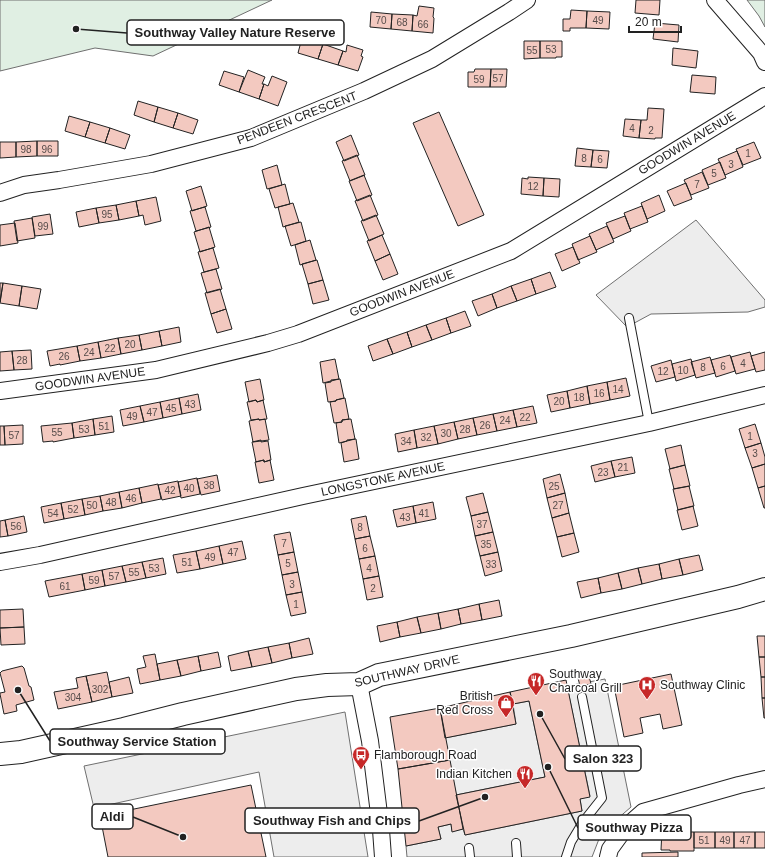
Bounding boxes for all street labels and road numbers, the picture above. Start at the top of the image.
street label: PENDEEN CRESCENT [235,88,360,147]
street label: GOODWIN AVENUE [636,108,738,178]
street label: GOODWIN AVENUE [348,267,456,319]
street label: GOODWIN AVENUE [34,364,146,394]
street label: LONGSTONE AVENUE [320,459,446,499]
street label: SOUTHWAY DRIVE [353,652,461,690]

